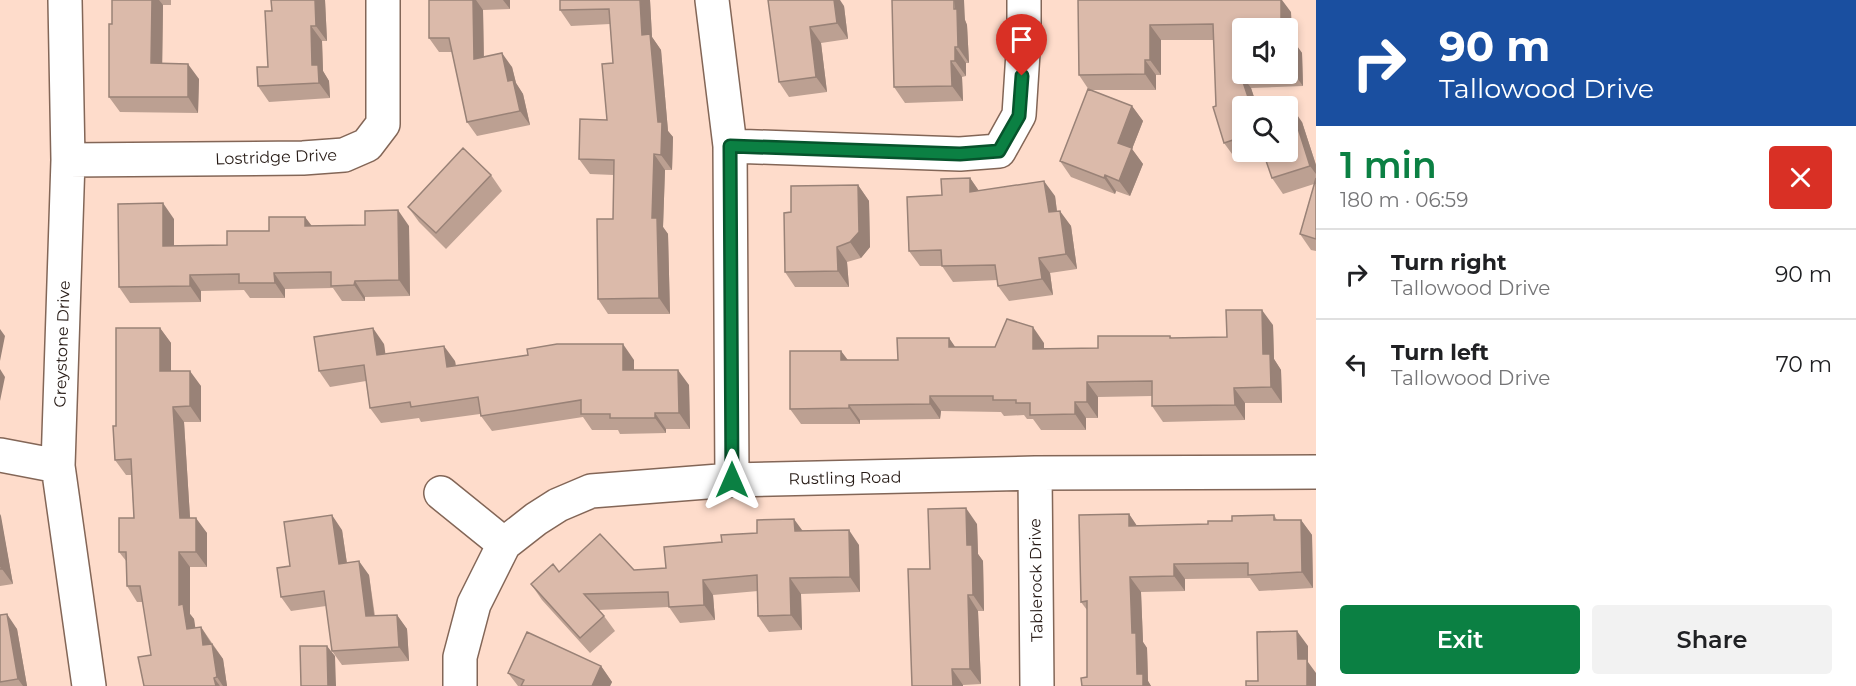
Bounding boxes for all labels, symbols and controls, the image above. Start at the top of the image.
pin [996,14,1047,76]
map controls [1232,18,1298,162]
button: sound [1232,18,1298,84]
text: 90 m [1439,20,1550,72]
icon: arrive [1005,23,1038,56]
icon: right [1340,24,1418,102]
text: Tallowood Drive [1439,72,1654,105]
button: search [1232,96,1298,162]
text: 1 min [1340,143,1437,187]
street label: Lostridge Drive [215,145,337,169]
button: close [1769,146,1832,209]
text: 180 m · 06:59 [1340,188,1468,212]
text: Turn right [1391,249,1506,276]
icon: right [1340,258,1373,291]
text: 90 m [1775,261,1832,288]
text: Tallowood Drive [1391,276,1550,300]
street label: Greystone Drive [50,280,74,408]
text: Turn left [1391,339,1489,366]
icon: left [1340,348,1373,381]
text: 70 m [1776,351,1832,378]
text: Tallowood Drive [1391,366,1550,390]
position arrow [700,448,764,512]
street label: Rustling Road [788,468,902,488]
street label: Tablerock Drive [1025,518,1047,642]
button: Exit [1340,605,1580,674]
button: Share [1592,605,1832,674]

